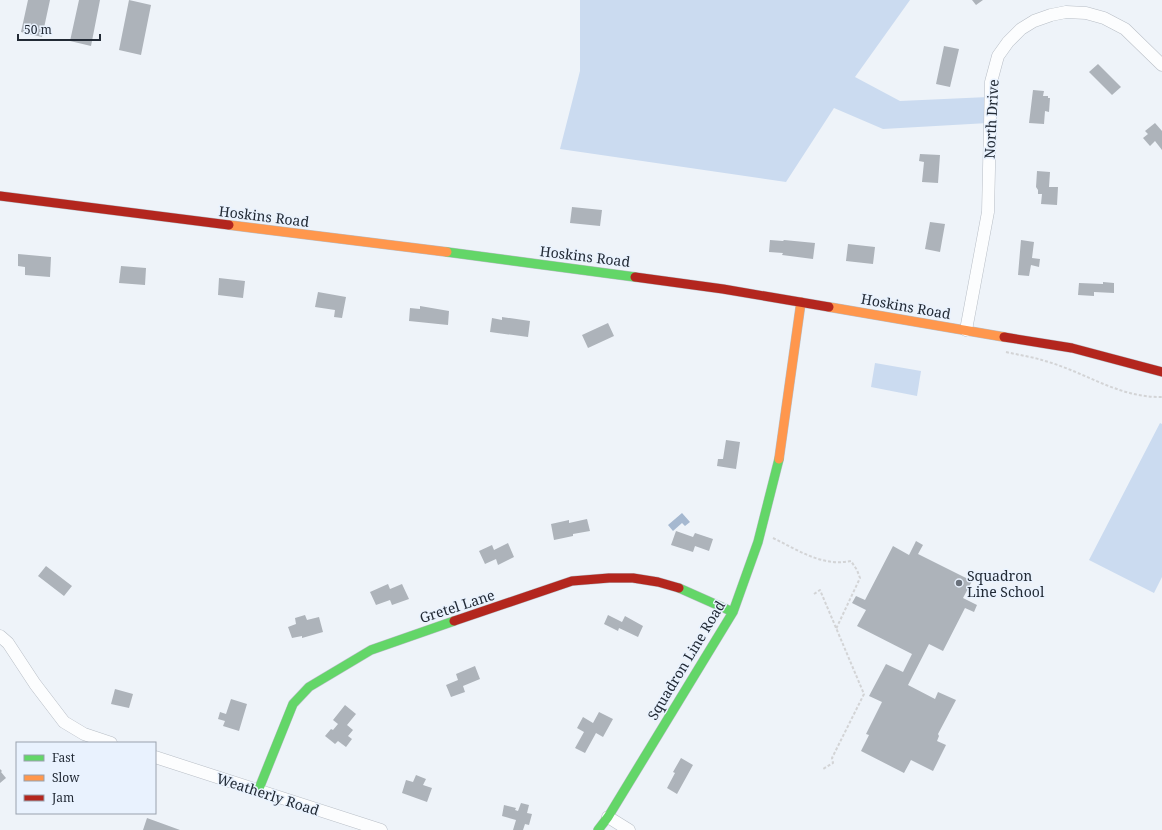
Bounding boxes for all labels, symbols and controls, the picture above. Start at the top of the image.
scale bar [18,16,100,42]
text: 50 m [24,21,52,38]
street label: North Drive [979,79,1003,159]
street label: Hoskins Road [218,201,311,231]
street label: Hoskins Road [539,241,632,271]
street label: Hoskins Road [860,289,953,323]
place label: Squadron Line School [967,566,1045,601]
marker: Squadron Line School [954,578,964,588]
street label: Gretel Lane [417,585,497,627]
street label: Squadron Line Road [643,596,729,723]
legend [16,742,156,814]
text: Fast [52,749,75,766]
street label: Weatherly Road [214,768,322,820]
text: Slow [52,769,80,786]
text: Jam [51,789,74,806]

